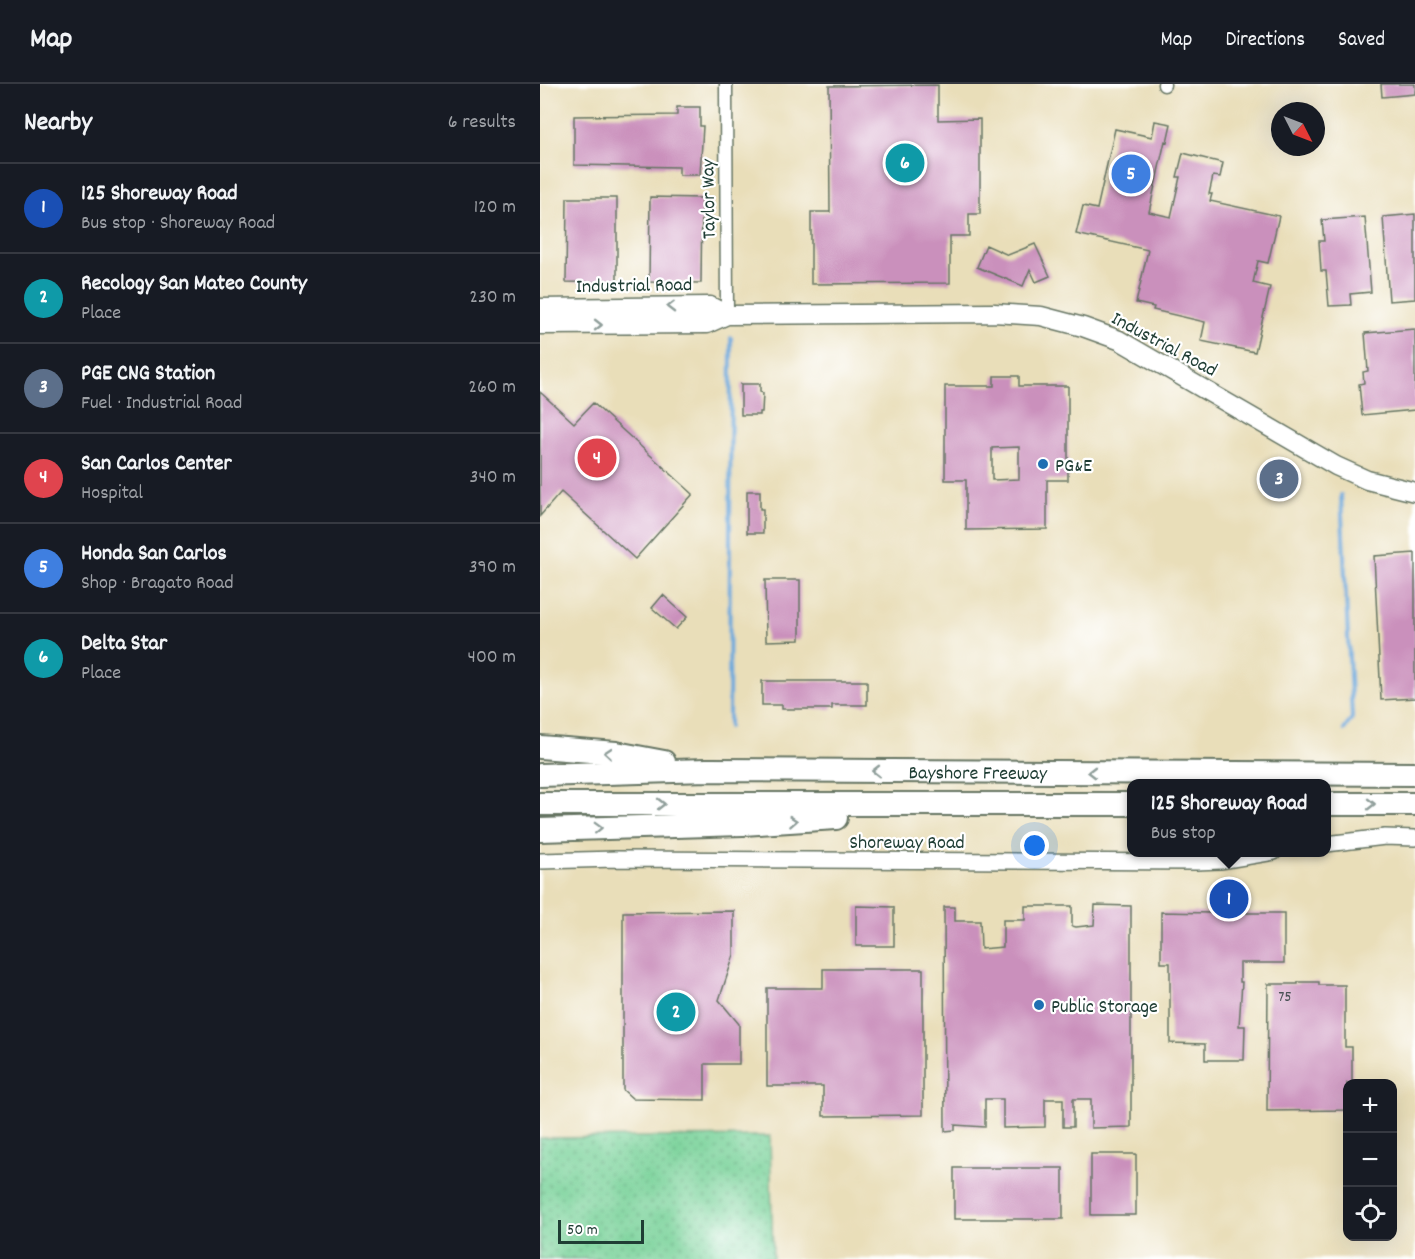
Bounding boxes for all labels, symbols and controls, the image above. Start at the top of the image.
text: Map [30,21,72,61]
text: Map [1161,26,1192,56]
text: Directions [1225,26,1305,56]
text: Saved [1338,26,1385,56]
north arrow [1271,102,1325,156]
text: Nearby [24,105,92,142]
text: 6 results [448,109,516,137]
pin: 6 [886,140,925,185]
pin: 5 [1112,152,1150,196]
street label: Taylor Way [695,158,725,239]
text: 125 Shoreway Road [81,179,238,210]
text: 1 [41,194,46,222]
text: 120 m [474,194,516,222]
text: Bus stop · Shoreway Road [81,210,275,238]
text: Recology San Mateo County [81,269,307,300]
street label: Industrial Road [576,272,693,302]
text: 2 [39,284,48,312]
text: 230 m [469,284,516,312]
text: Place [81,300,121,328]
one-way arrow [666,300,675,313]
street label: Industrial Road [1106,306,1222,385]
one-way arrow [594,319,603,331]
text: PGE CNG Station [81,359,215,390]
text: 3 [39,374,48,402]
text: 260 m [468,374,516,402]
text: Fuel · Industrial Road [81,390,242,418]
pin: 4 [578,436,616,481]
text: San Carlos Center [81,449,232,480]
place label: PG&E [1055,453,1092,481]
pin: 3 [1260,456,1298,502]
marker: PG&E [1036,457,1050,471]
text: 4 [39,464,48,492]
text: 340 m [470,464,516,492]
text: Hospital [81,480,143,508]
text: Honda San Carlos [81,539,227,570]
text: 5 [39,554,48,582]
text: 390 m [469,554,516,582]
text: Shop · Bragato Road [81,570,234,598]
text: Delta Star [81,629,167,660]
text: 6 [39,644,48,672]
text: 400 m [468,644,516,672]
text: Place [81,660,121,688]
one-way arrow [604,747,613,760]
street label: Bayshore Freeway [908,760,1048,789]
one-way arrow [872,765,881,777]
one-way arrow [1088,766,1097,779]
popup [1127,779,1331,857]
text: 125 Shoreway Road [1151,789,1307,820]
one-way arrow [657,798,666,810]
one-way arrow [1366,798,1375,810]
one-way arrow [789,815,798,828]
text: Bus stop [1151,820,1216,848]
one-way arrow [594,822,603,834]
street label: Shoreway Road [849,830,965,858]
your location [1020,831,1049,860]
pin: 1 [1210,876,1248,922]
house number: 75 [1278,986,1292,1009]
pin: 2 [656,990,696,1034]
place label: Public Storage [1051,994,1158,1022]
marker: Public Storage [1032,998,1046,1012]
map controls [1343,1079,1397,1241]
button: + [1343,1079,1397,1133]
button: − [1343,1133,1397,1187]
button: locate [1343,1187,1397,1241]
scale bar [558,1217,644,1244]
text: 50 m [567,1219,598,1242]

